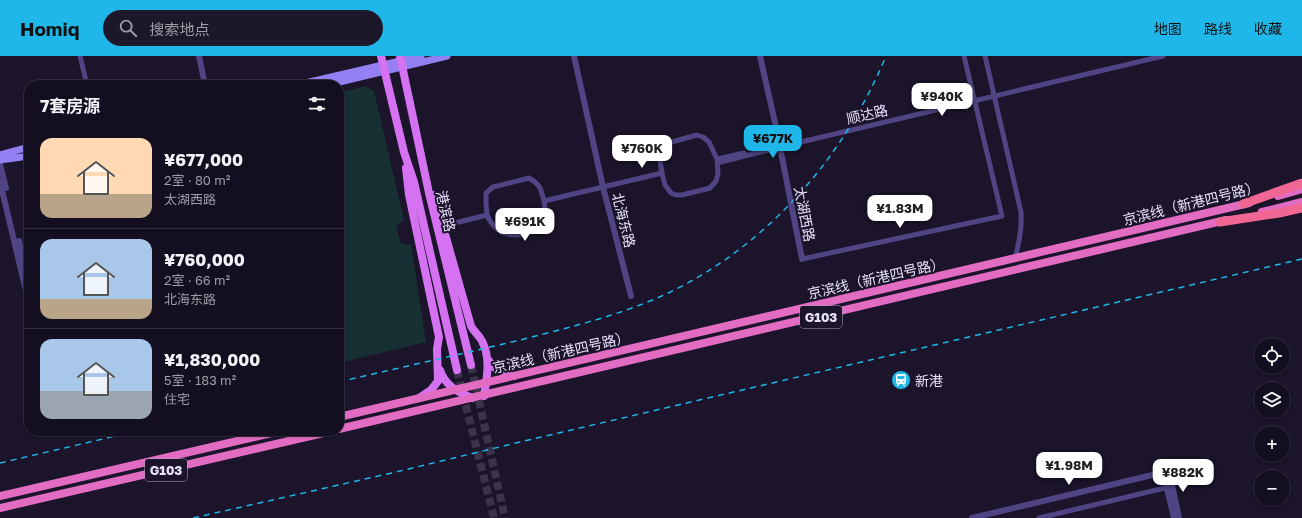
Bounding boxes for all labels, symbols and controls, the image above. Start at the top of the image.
search box [103,10,383,46]
text: Homiq [20,17,79,40]
icon: search [117,17,139,39]
text: 搜索地点 [149,20,209,38]
text: 地图 [1154,20,1182,37]
text: 路线 [1204,20,1232,37]
text: 收藏 [1254,20,1282,37]
pin: ¥940K [914,83,970,117]
text: ¥940K [921,88,963,104]
icon: filters [306,93,328,115]
text: 7套房源 [40,95,100,116]
street label: 顺达路 [845,101,889,127]
pin: ¥677K [745,125,801,159]
text: ¥677K [753,130,793,146]
pin: ¥760K [614,135,670,169]
text: ¥760K [621,140,663,156]
text: ¥677,000 [164,149,243,170]
icon: home [72,154,120,202]
text: 2室 · 80 m² [164,172,230,188]
street label: 京滨线（新港四号路） [1121,178,1261,228]
street label: 太湖西路 [791,185,819,243]
street label: 港滨路 [433,189,459,233]
text: 太湖西路 [164,191,216,207]
street label: 北海东路 [609,191,639,249]
pin: ¥1.83M [867,195,933,229]
text: ¥1.83M [876,200,924,216]
pin: ¥691K [497,208,553,242]
text: ¥691K [504,213,546,229]
text: ¥760,000 [164,249,245,270]
street label: 京滨线（新港四号路） [806,254,946,302]
icon: home [72,255,120,303]
text: 2室 · 66 m² [164,272,230,288]
text: 北海东路 [164,291,216,307]
road number: G103 [800,306,842,328]
street label: 京滨线（新港四号路） [491,328,631,376]
map controls [1254,338,1290,506]
button: locate [1254,338,1290,374]
text: ¥1,830,000 [164,349,260,370]
icon: home [72,355,120,403]
station icon: 新港 [890,369,912,391]
text: 5室 · 183 m² [164,372,236,388]
place label: 新港 [915,372,943,389]
button: layers [1254,382,1290,418]
text: 住宅 [164,391,190,407]
button: + [1254,426,1290,462]
pin: ¥1.98M [1036,452,1102,486]
text: ¥1.98M [1045,457,1093,473]
road number: G103 [145,459,187,481]
pin: ¥882K [1155,459,1211,493]
text: ¥882K [1162,464,1204,480]
button: − [1254,470,1290,506]

